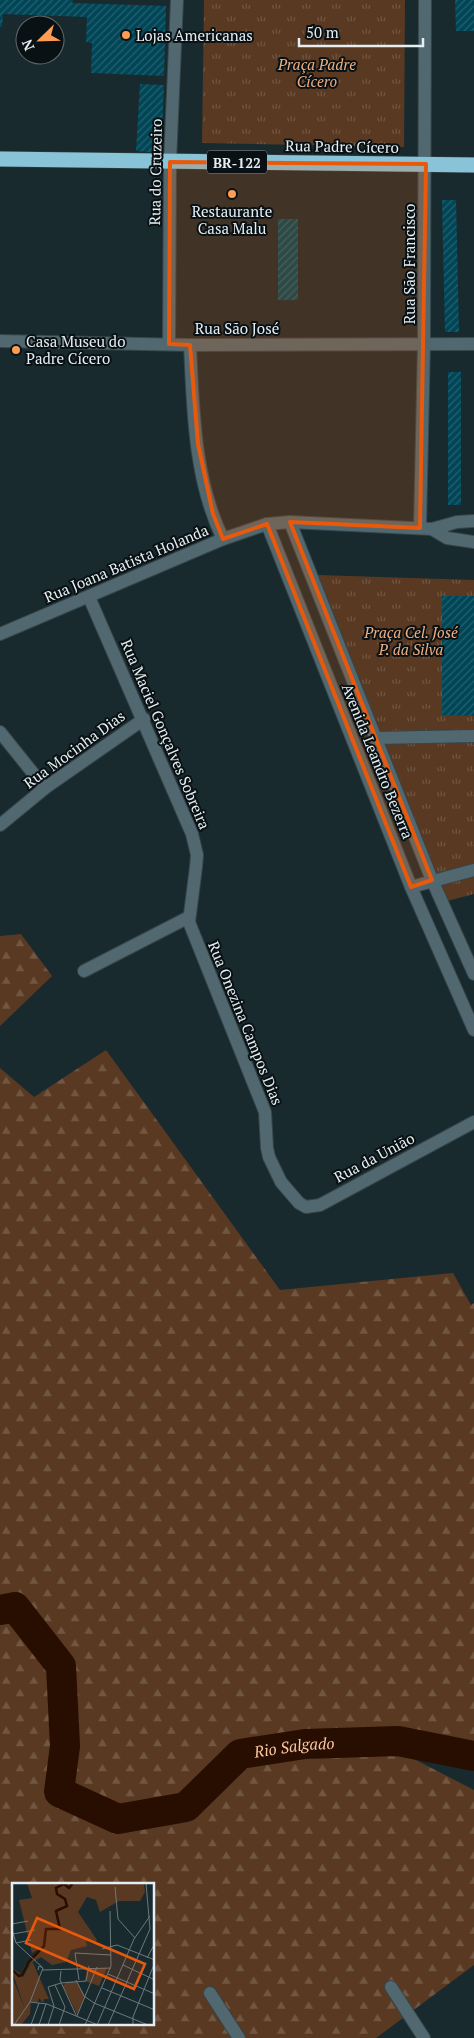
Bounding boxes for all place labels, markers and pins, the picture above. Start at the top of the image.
place label: Lojas Americanas [136,25,253,45]
marker: Lojas Americanas [120,29,132,41]
marker: Restaurante Casa Malu [226,188,238,200]
place label: Restaurante Casa Malu [192,201,272,238]
place label: Casa Museu do Padre Cícero [26,331,125,368]
marker: Casa Museu do Padre Cícero [10,344,22,356]

